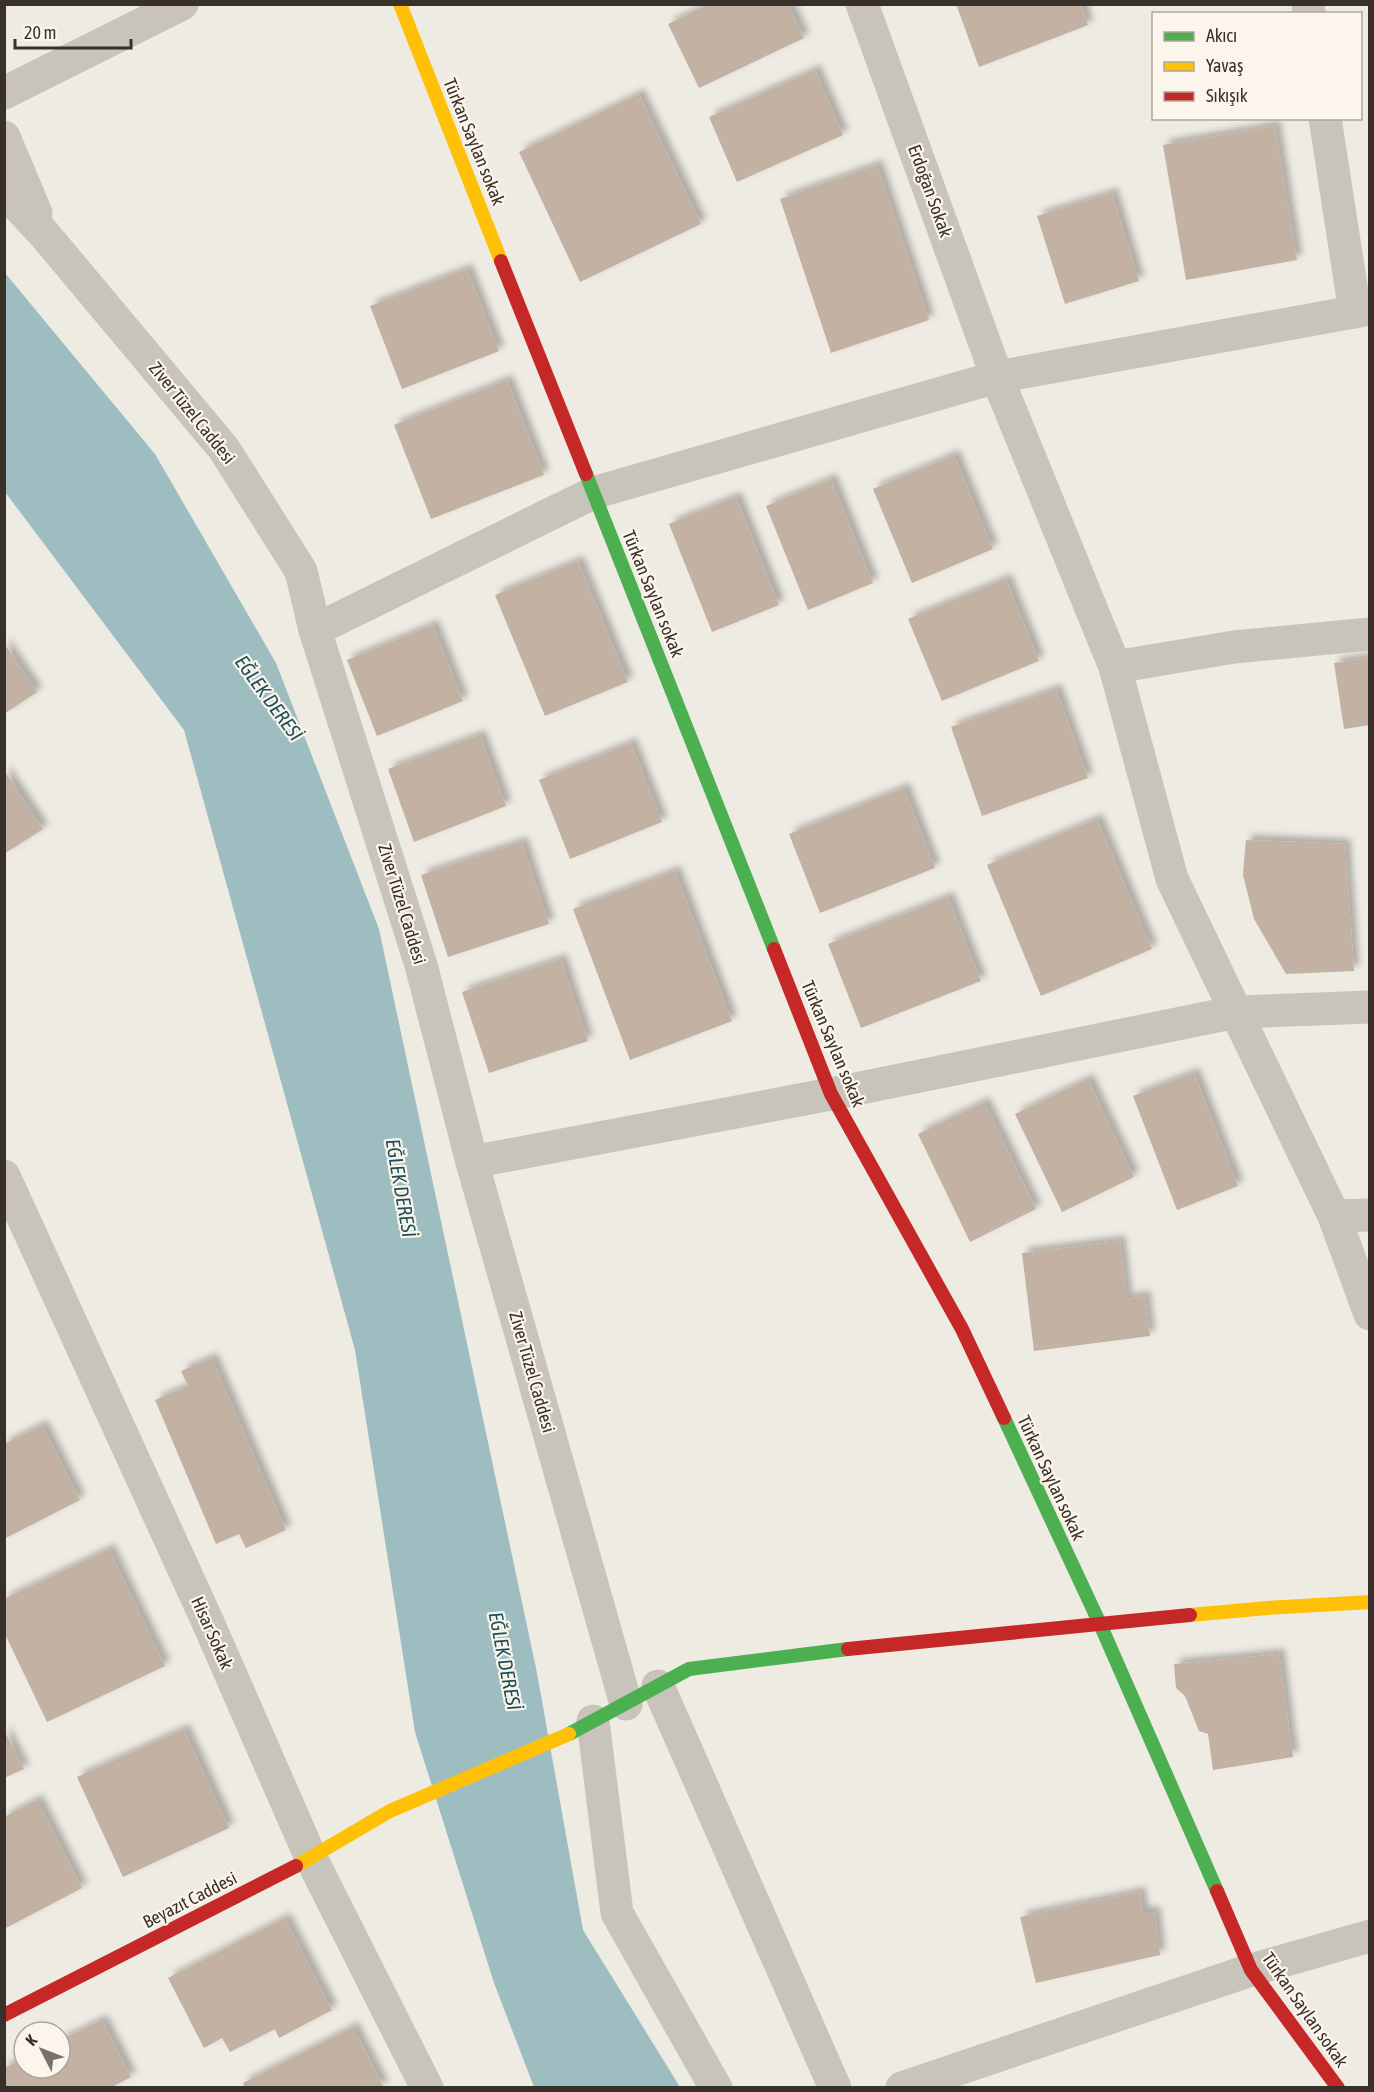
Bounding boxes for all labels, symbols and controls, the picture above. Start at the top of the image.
scale bar [15,12,130,50]
legend [1152,12,1362,120]
text: 20 m [24,22,56,43]
text: Akıcı [1206,25,1237,46]
text: Yavaş [1206,55,1243,76]
street label: Türkan Saylan sokak [439,75,510,208]
text: Sıkışık [1206,85,1248,106]
street label: Erdoğan Sokak [904,142,957,240]
street label: Ziver Tüzel Caddesi [145,357,240,468]
street label: Türkan Saylan sokak [618,527,689,660]
water label: EĞLEK DERESİ [231,651,308,745]
street label: Ziver Tüzel Caddesi [374,841,431,967]
street label: Türkan Saylan sokak [797,977,870,1110]
water label: EĞLEK DERESİ [382,1137,421,1239]
street label: Ziver Tüzel Caddesi [505,1309,560,1435]
street label: Türkan Saylan sokak [1013,1412,1090,1544]
street label: Hisar Sokak [187,1593,238,1672]
water label: EĞLEK DERESİ [485,1610,526,1712]
street label: Beyazıt Caddesi [139,1867,240,1932]
street label: Türkan Saylan sokak [1258,1948,1353,2071]
north arrow [12,2020,72,2080]
text: K [22,2031,40,2049]

